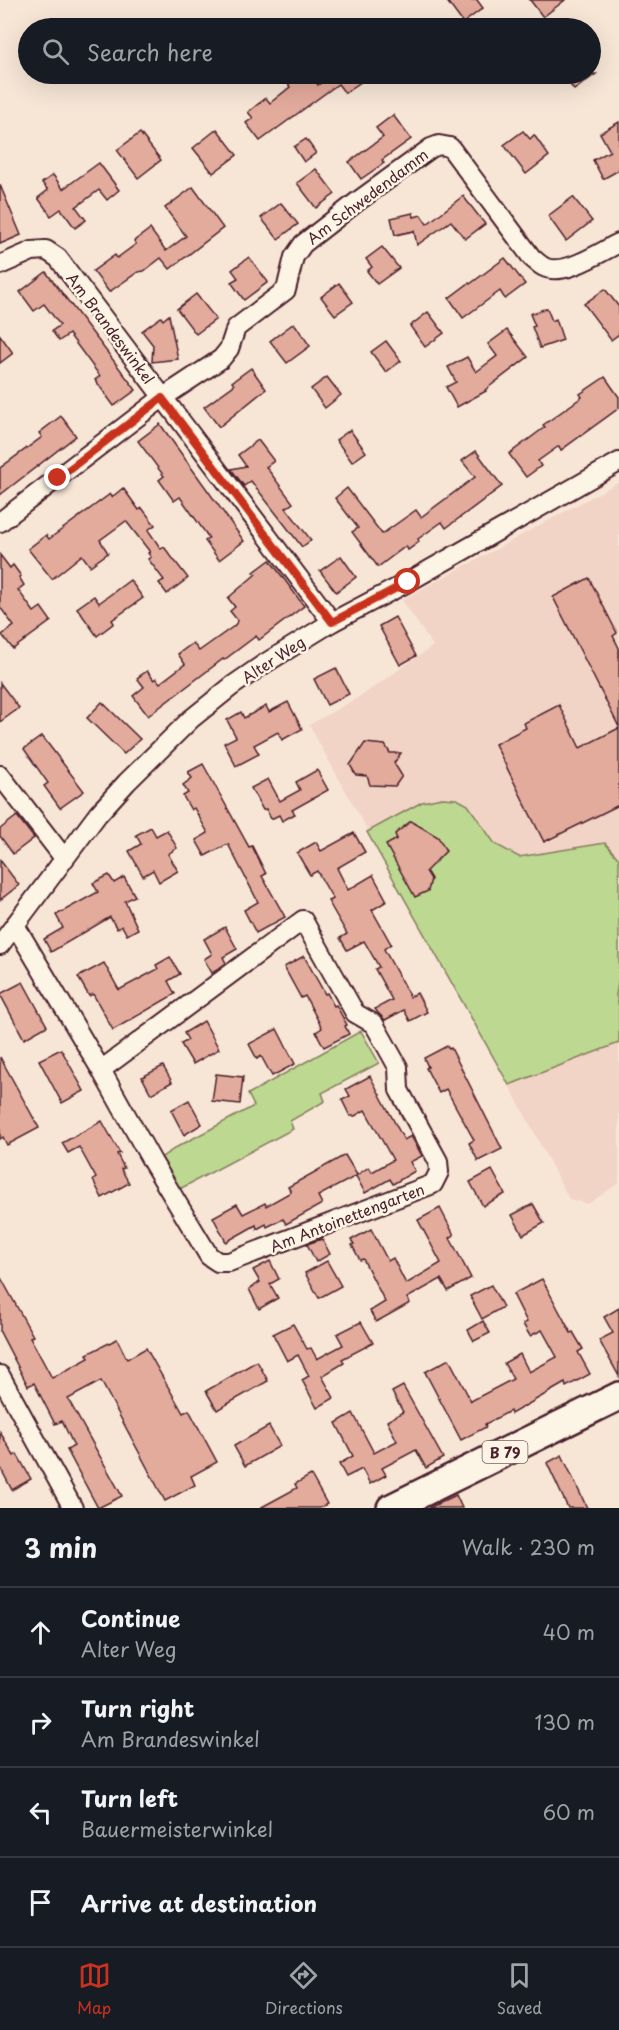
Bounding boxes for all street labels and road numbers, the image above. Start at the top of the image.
street label: Am Schwedendamm [302,143,432,249]
street label: Am Brandeswinkel [61,268,161,388]
street label: Alter Weg [237,630,309,688]
street label: Am Antoinettengarten [266,1177,428,1257]
road number: B 79 [482,1441,528,1463]

